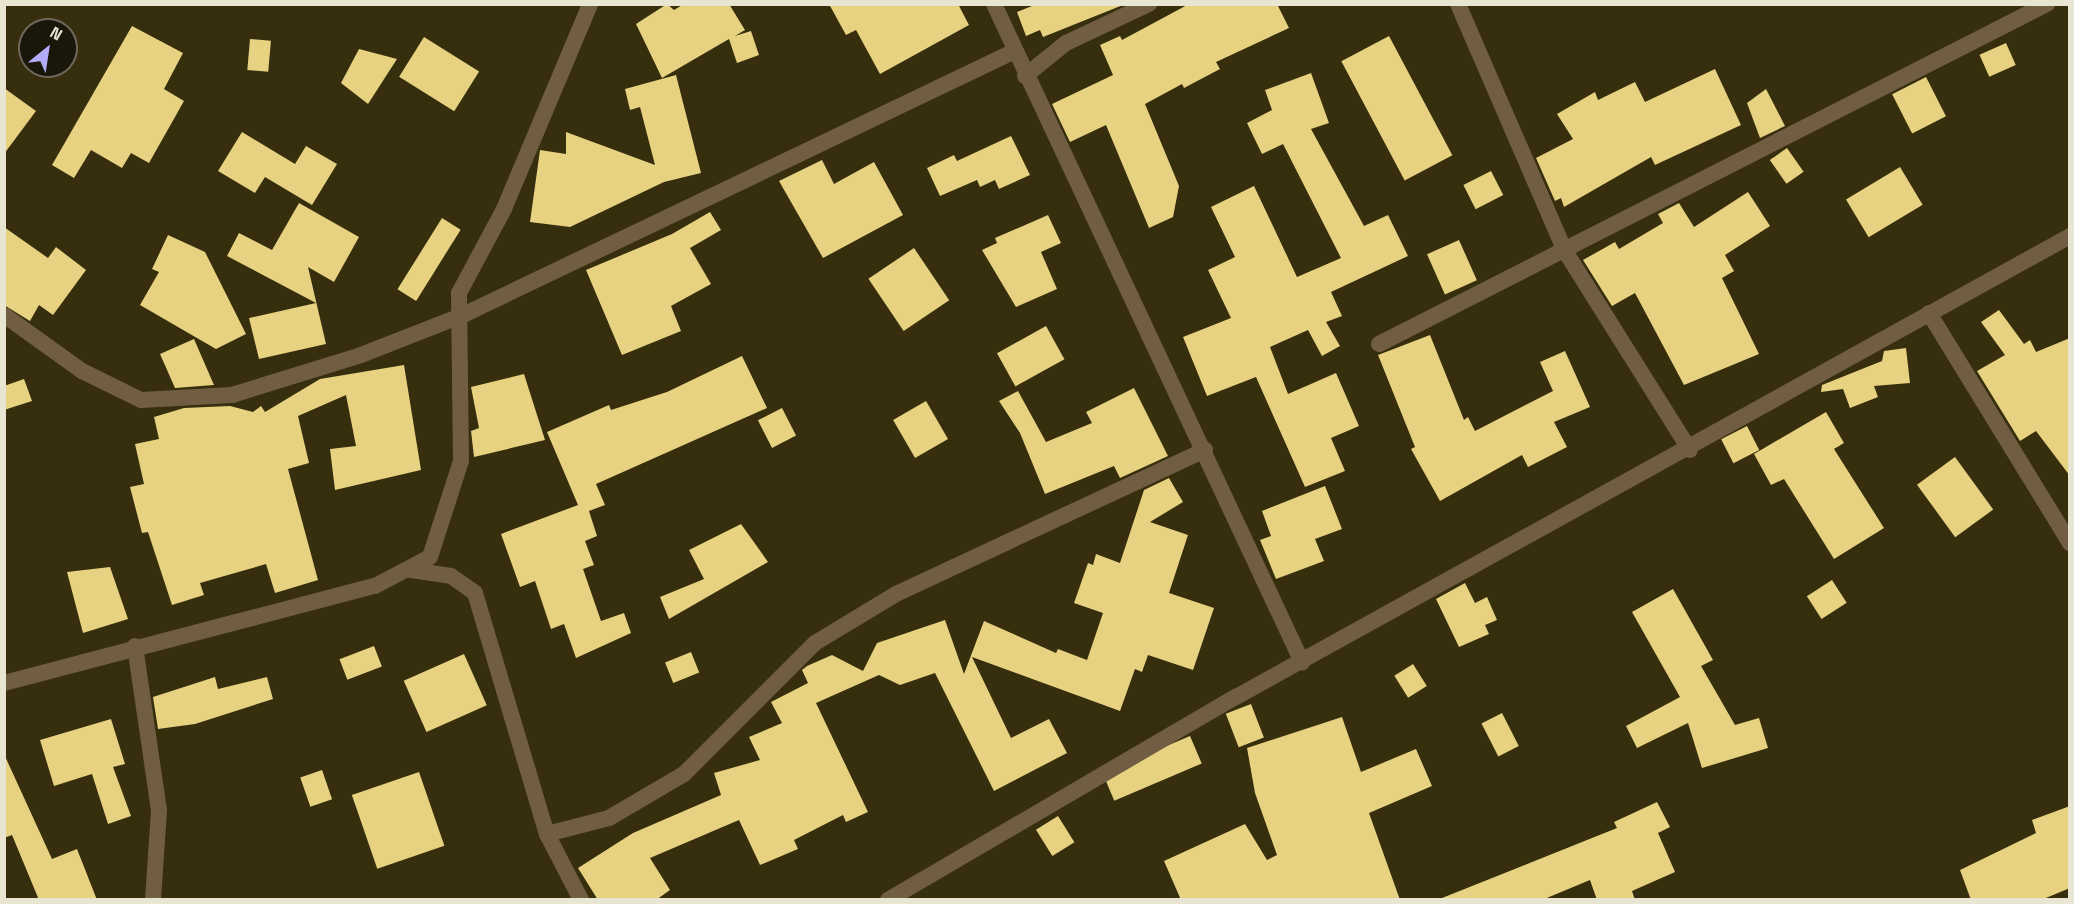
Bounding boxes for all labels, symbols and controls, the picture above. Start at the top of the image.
north arrow [18,18,78,78]
text: N [46,22,66,45]

